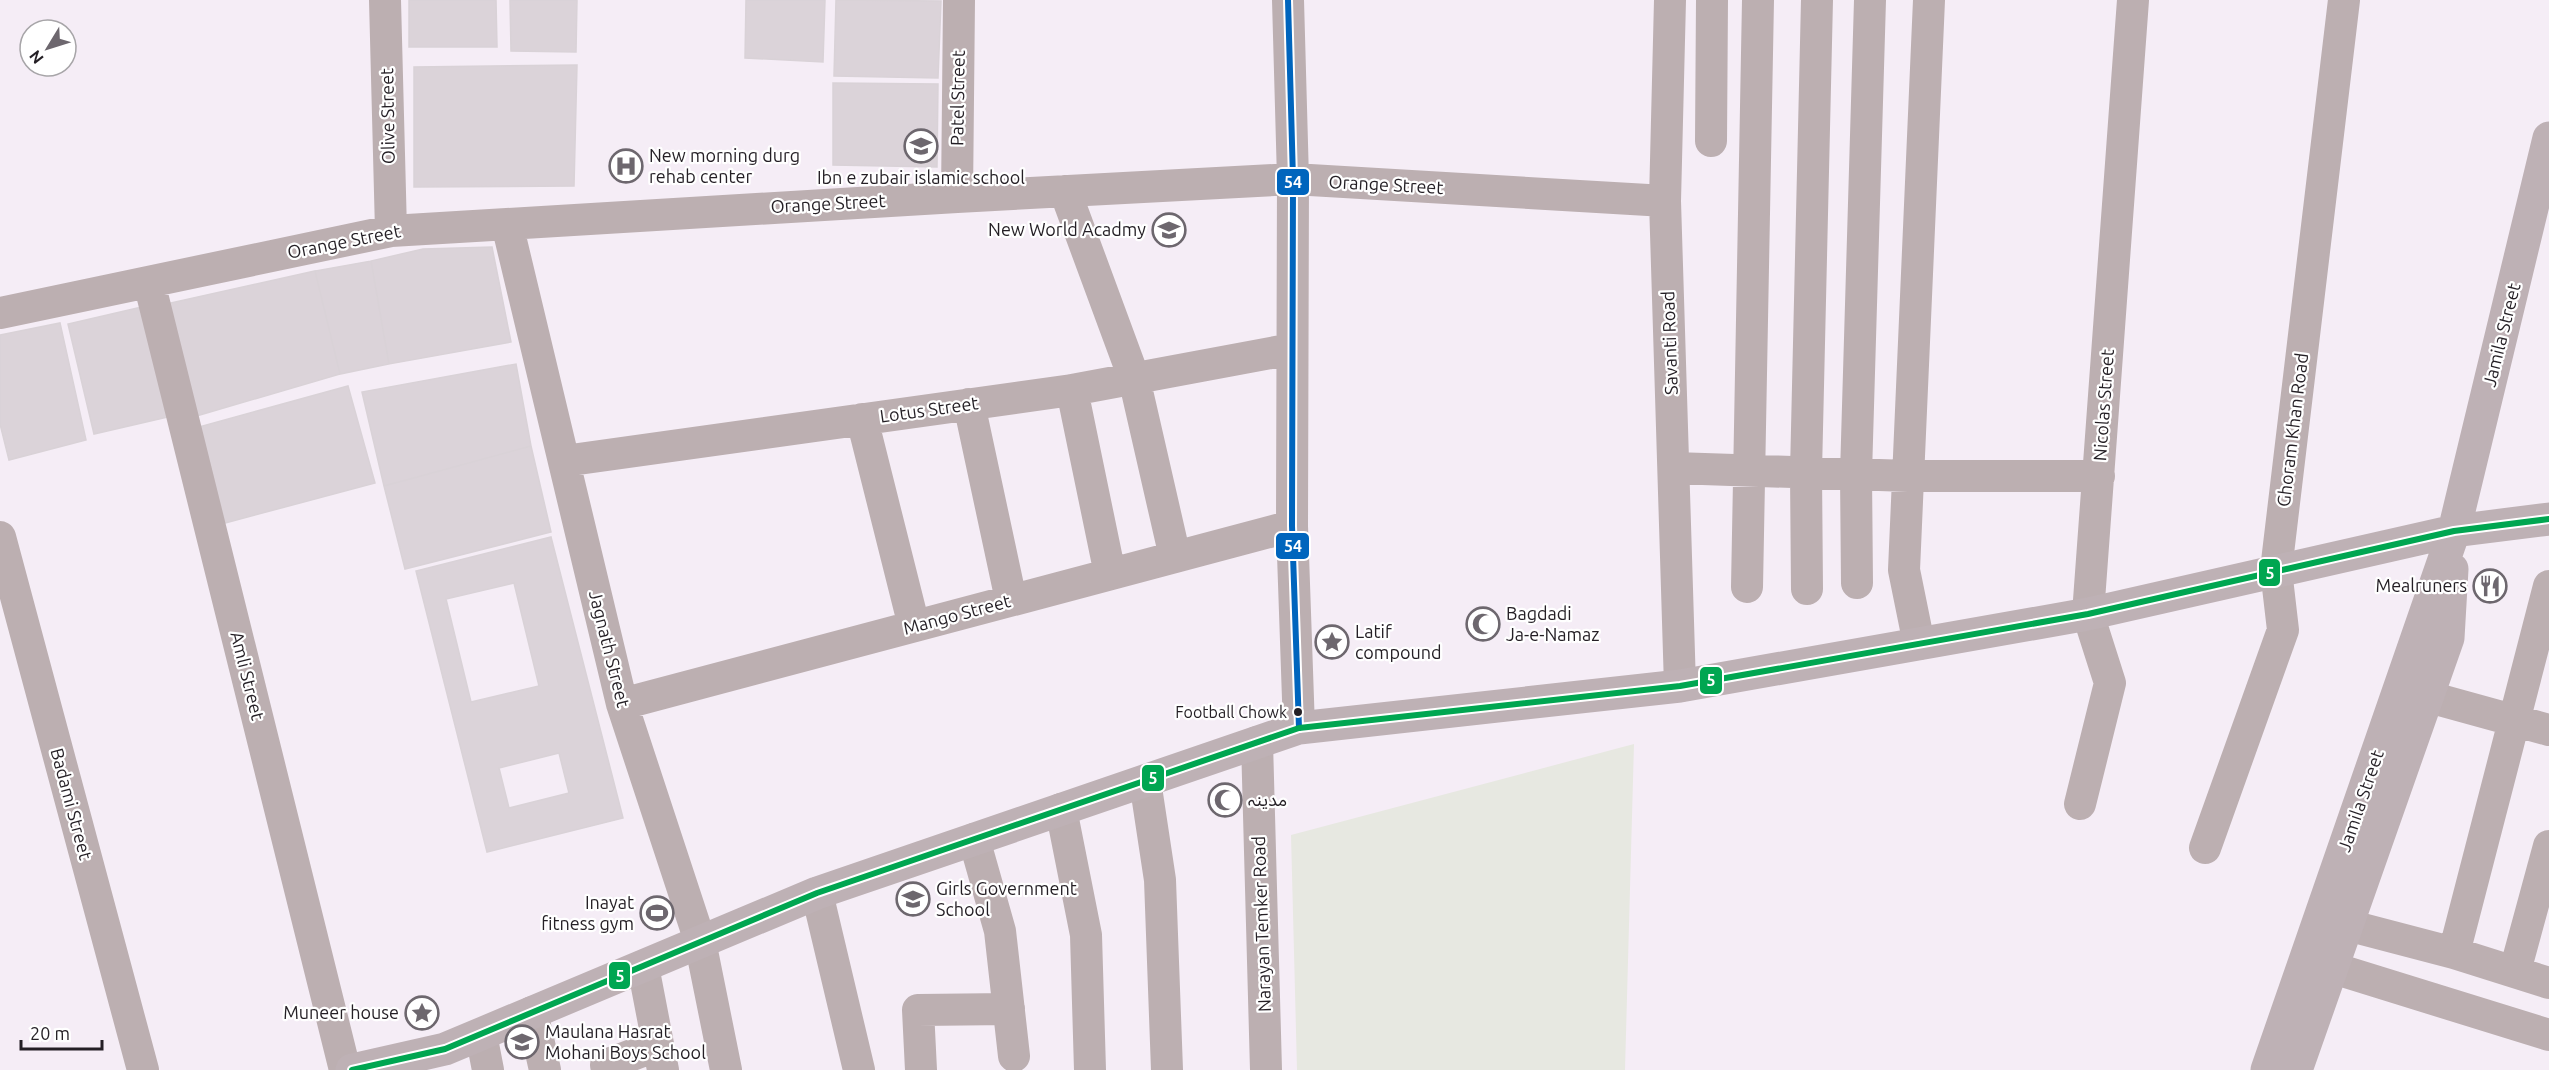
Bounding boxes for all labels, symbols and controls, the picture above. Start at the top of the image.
north arrow [18,18,78,78]
text: N [25,47,47,67]
street label: Patel Street [946,50,968,146]
street label: Olive Street [376,68,398,164]
school or university icon: Ibn e zubair islamic school [903,128,939,164]
place label: New morning durg rehab center [649,145,800,186]
hospital icon: New morning durg rehab center [608,148,644,184]
place label: Ibn e zubair islamic school [817,167,1025,187]
line badge: 54 [1276,168,1310,196]
street label: Orange Street [1328,171,1444,197]
text: 54 [1284,173,1302,191]
street label: Orange Street [770,190,886,216]
school or university icon: New World Acadmy [1151,212,1187,248]
place label: New World Acadmy [988,219,1146,239]
street label: Orange Street [285,220,402,262]
street label: Jamila Street [2478,281,2524,389]
street label: Savanti Road [1657,291,1681,395]
street label: Nicolas Street [2089,348,2117,462]
street label: Ghoram Khan Road [2273,352,2311,508]
street label: Lotus Street [878,392,979,426]
line badge: 54 [1275,532,1310,560]
text: 54 [1284,537,1302,555]
line badge: 5 [2258,558,2281,587]
text: 5 [2265,564,2275,582]
restaurant icon: Mealruners [2472,568,2508,604]
place label: Mealruners [2376,575,2467,595]
street label: Jagnath Street [586,588,634,709]
street label: Mango Street [901,590,1013,638]
place label: Bagdadi Ja-e-Namaz [1506,603,1600,644]
mosque icon: Bagdadi Ja-e-Namaz [1465,606,1501,642]
place label: Latif compound [1355,621,1442,662]
place icon: Latif compound [1314,624,1350,660]
street label: Amli Street [227,629,269,722]
line badge: 5 [1699,666,1723,695]
text: 5 [1706,671,1716,689]
place label: Football Chowk [1175,703,1287,721]
marker: Football Chowk [1292,706,1304,718]
street label: Badami Street [47,746,96,862]
street label: Jamila Street [2333,747,2387,854]
line badge: 5 [1141,764,1165,792]
text: 5 [1148,769,1158,787]
mosque icon: مدینہ [1207,782,1243,818]
place label: مدینہ [1248,789,1287,809]
street label: Narayan Temker Road [1248,836,1274,1012]
place label: Girls Government School [936,878,1077,919]
school or university icon: Girls Government School [895,881,931,917]
place label: Inayat fitness gym [541,892,634,933]
sports icon: Inayat fitness gym [639,895,675,931]
line badge: 5 [608,961,631,990]
text: 5 [615,967,625,985]
place icon: Muneer house [404,995,440,1031]
place label: Muneer house [283,1002,399,1022]
scale bar [21,1013,102,1051]
place label: Maulana Hasrat Mohani Boys School [545,1021,706,1062]
text: 20 m [30,1023,70,1043]
school or university icon: Maulana Hasrat Mohani Boys School [504,1024,540,1060]

